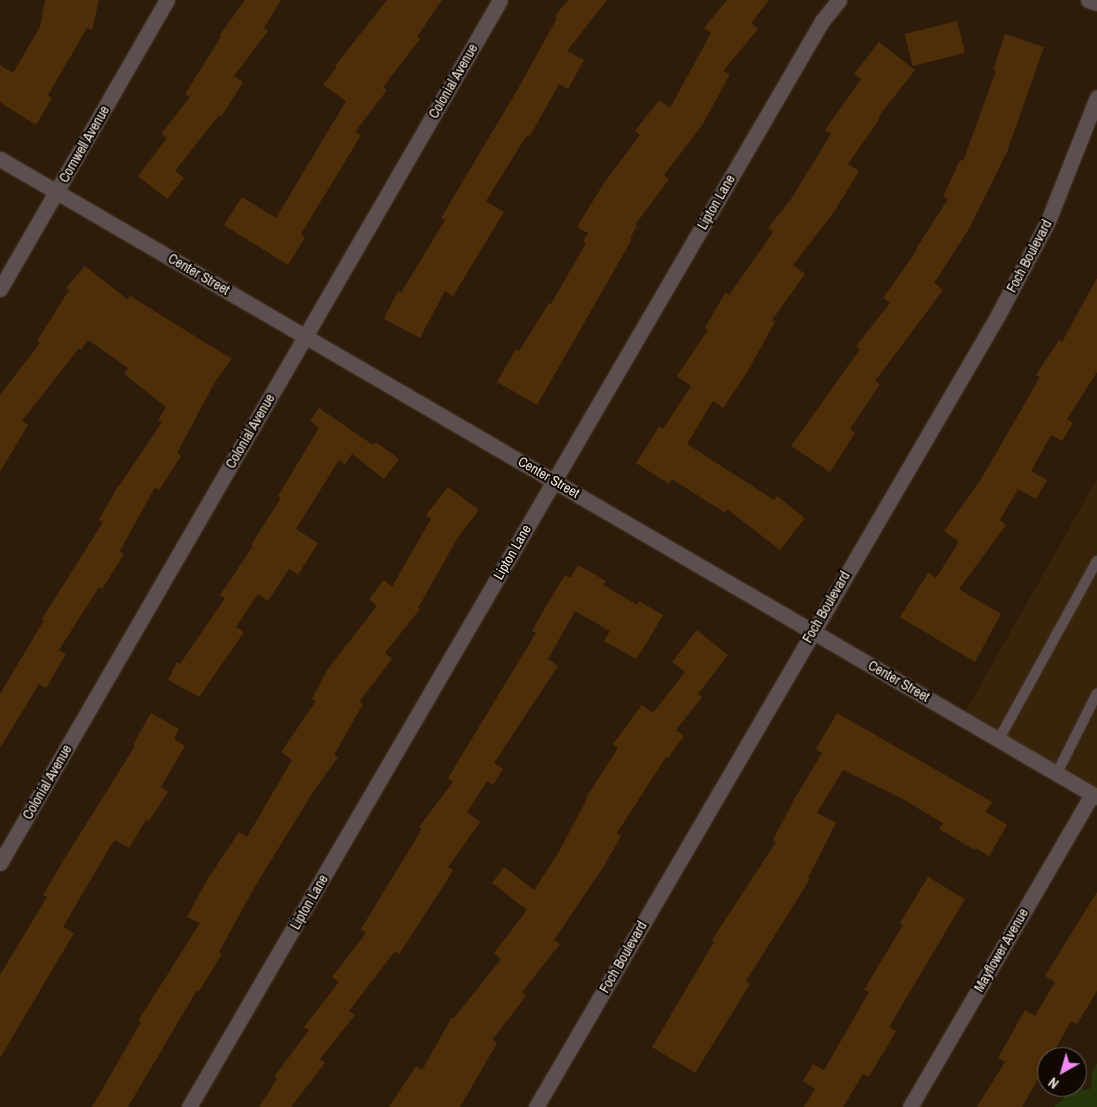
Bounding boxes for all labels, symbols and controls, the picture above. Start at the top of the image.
street label: Colonial Avenue [425,40,481,122]
street label: Cornwell Avenue [55,102,113,186]
street label: Lipton Lane [694,172,738,232]
street label: Foch Boulevard [1003,217,1055,295]
street label: Center Street [165,250,233,298]
street label: Colonial Avenue [222,390,278,472]
street label: Center Street [515,453,583,501]
street label: Lipton Lane [490,522,534,582]
street label: Foch Boulevard [799,568,853,646]
street label: Center Street [865,657,933,705]
street label: Colonial Avenue [19,741,75,823]
street label: Lipton Lane [287,872,331,932]
street label: Mayflower Avenue [970,905,1032,995]
street label: Foch Boulevard [596,918,650,996]
north arrow [1037,1047,1087,1097]
text: N [1045,1073,1062,1093]

